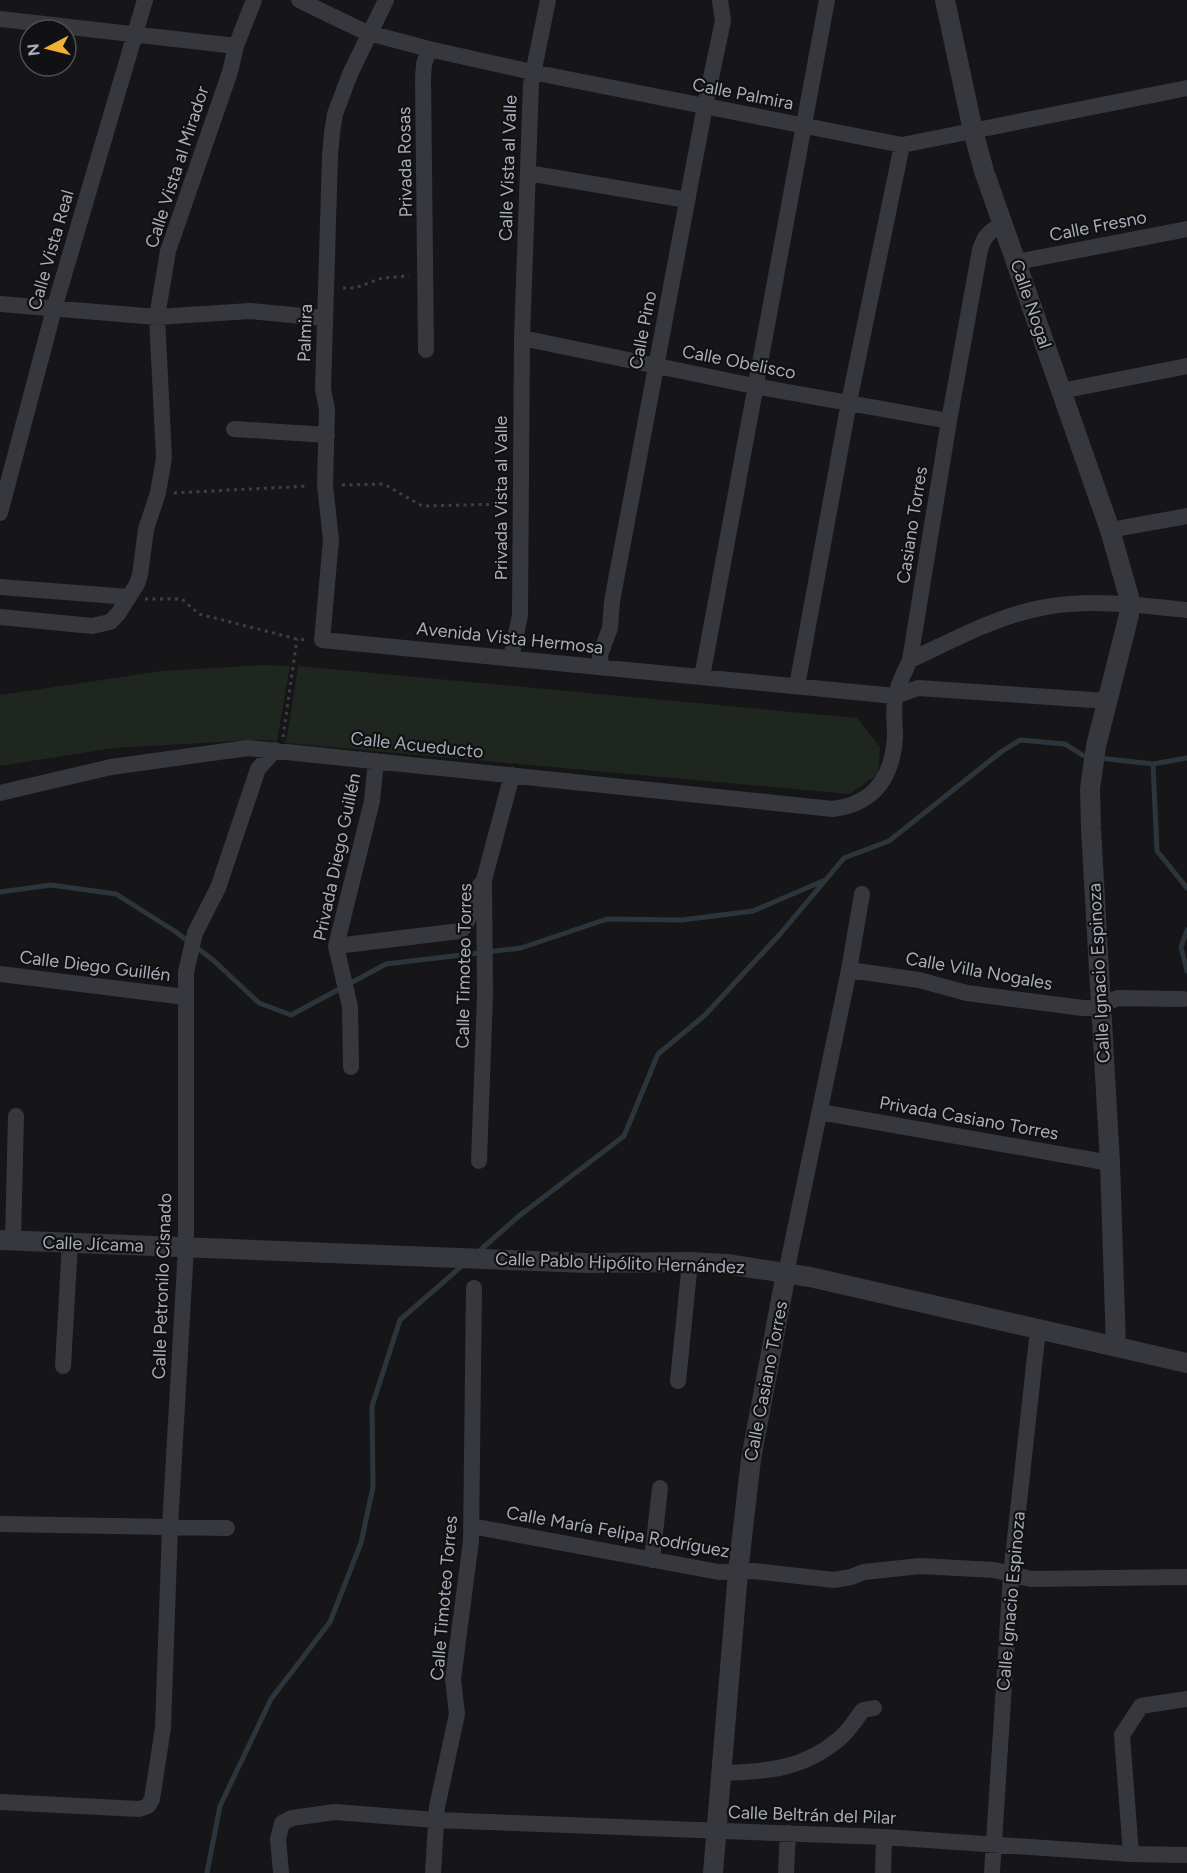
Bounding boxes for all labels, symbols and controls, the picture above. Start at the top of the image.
north arrow [18,18,78,78]
text: N [23,42,44,57]
street label: Calle Palmira [691,73,795,115]
street label: Calle Vista al Mirador [140,83,214,251]
street label: Calle Vista al Valle [494,94,522,241]
street label: Privada Rosas [393,106,417,218]
street label: Calle Vista Real [23,187,79,313]
street label: Calle Fresno [1047,206,1149,246]
street label: Calle Nogal [1006,257,1056,351]
street label: Calle Pino [625,289,661,371]
street label: Palmira [293,304,317,362]
street label: Calle Obelisco [680,340,798,384]
street label: Privada Vista al Valle [490,415,512,580]
street label: Casiano Torres [892,465,932,585]
street label: Avenida Vista Hermosa [416,617,604,659]
street label: Calle Acueducto [349,727,485,763]
street label: Privada Diego Guillén [308,771,366,943]
street label: Calle Ignacio Espinoza [1083,882,1115,1064]
street label: Calle Timoteo Torres [452,883,476,1049]
street label: Calle Diego Guillén [18,946,172,986]
street label: Calle Villa Nogales [904,947,1054,995]
street label: Privada Casiano Torres [878,1091,1060,1145]
street label: Calle Petronilo Cisnado [148,1192,176,1380]
street label: Calle Jícama [42,1231,144,1257]
street label: Calle Pablo Hipólito Hernández [495,1248,745,1278]
street label: Calle Casiano Torres [740,1299,792,1463]
street label: Calle María Felipa Rodríguez [505,1502,732,1563]
street label: Calle Ignacio Espinoza [992,1510,1030,1692]
street label: Calle Timoteo Torres [426,1515,462,1681]
street label: Calle Beltrán del Pilar [728,1801,896,1829]

